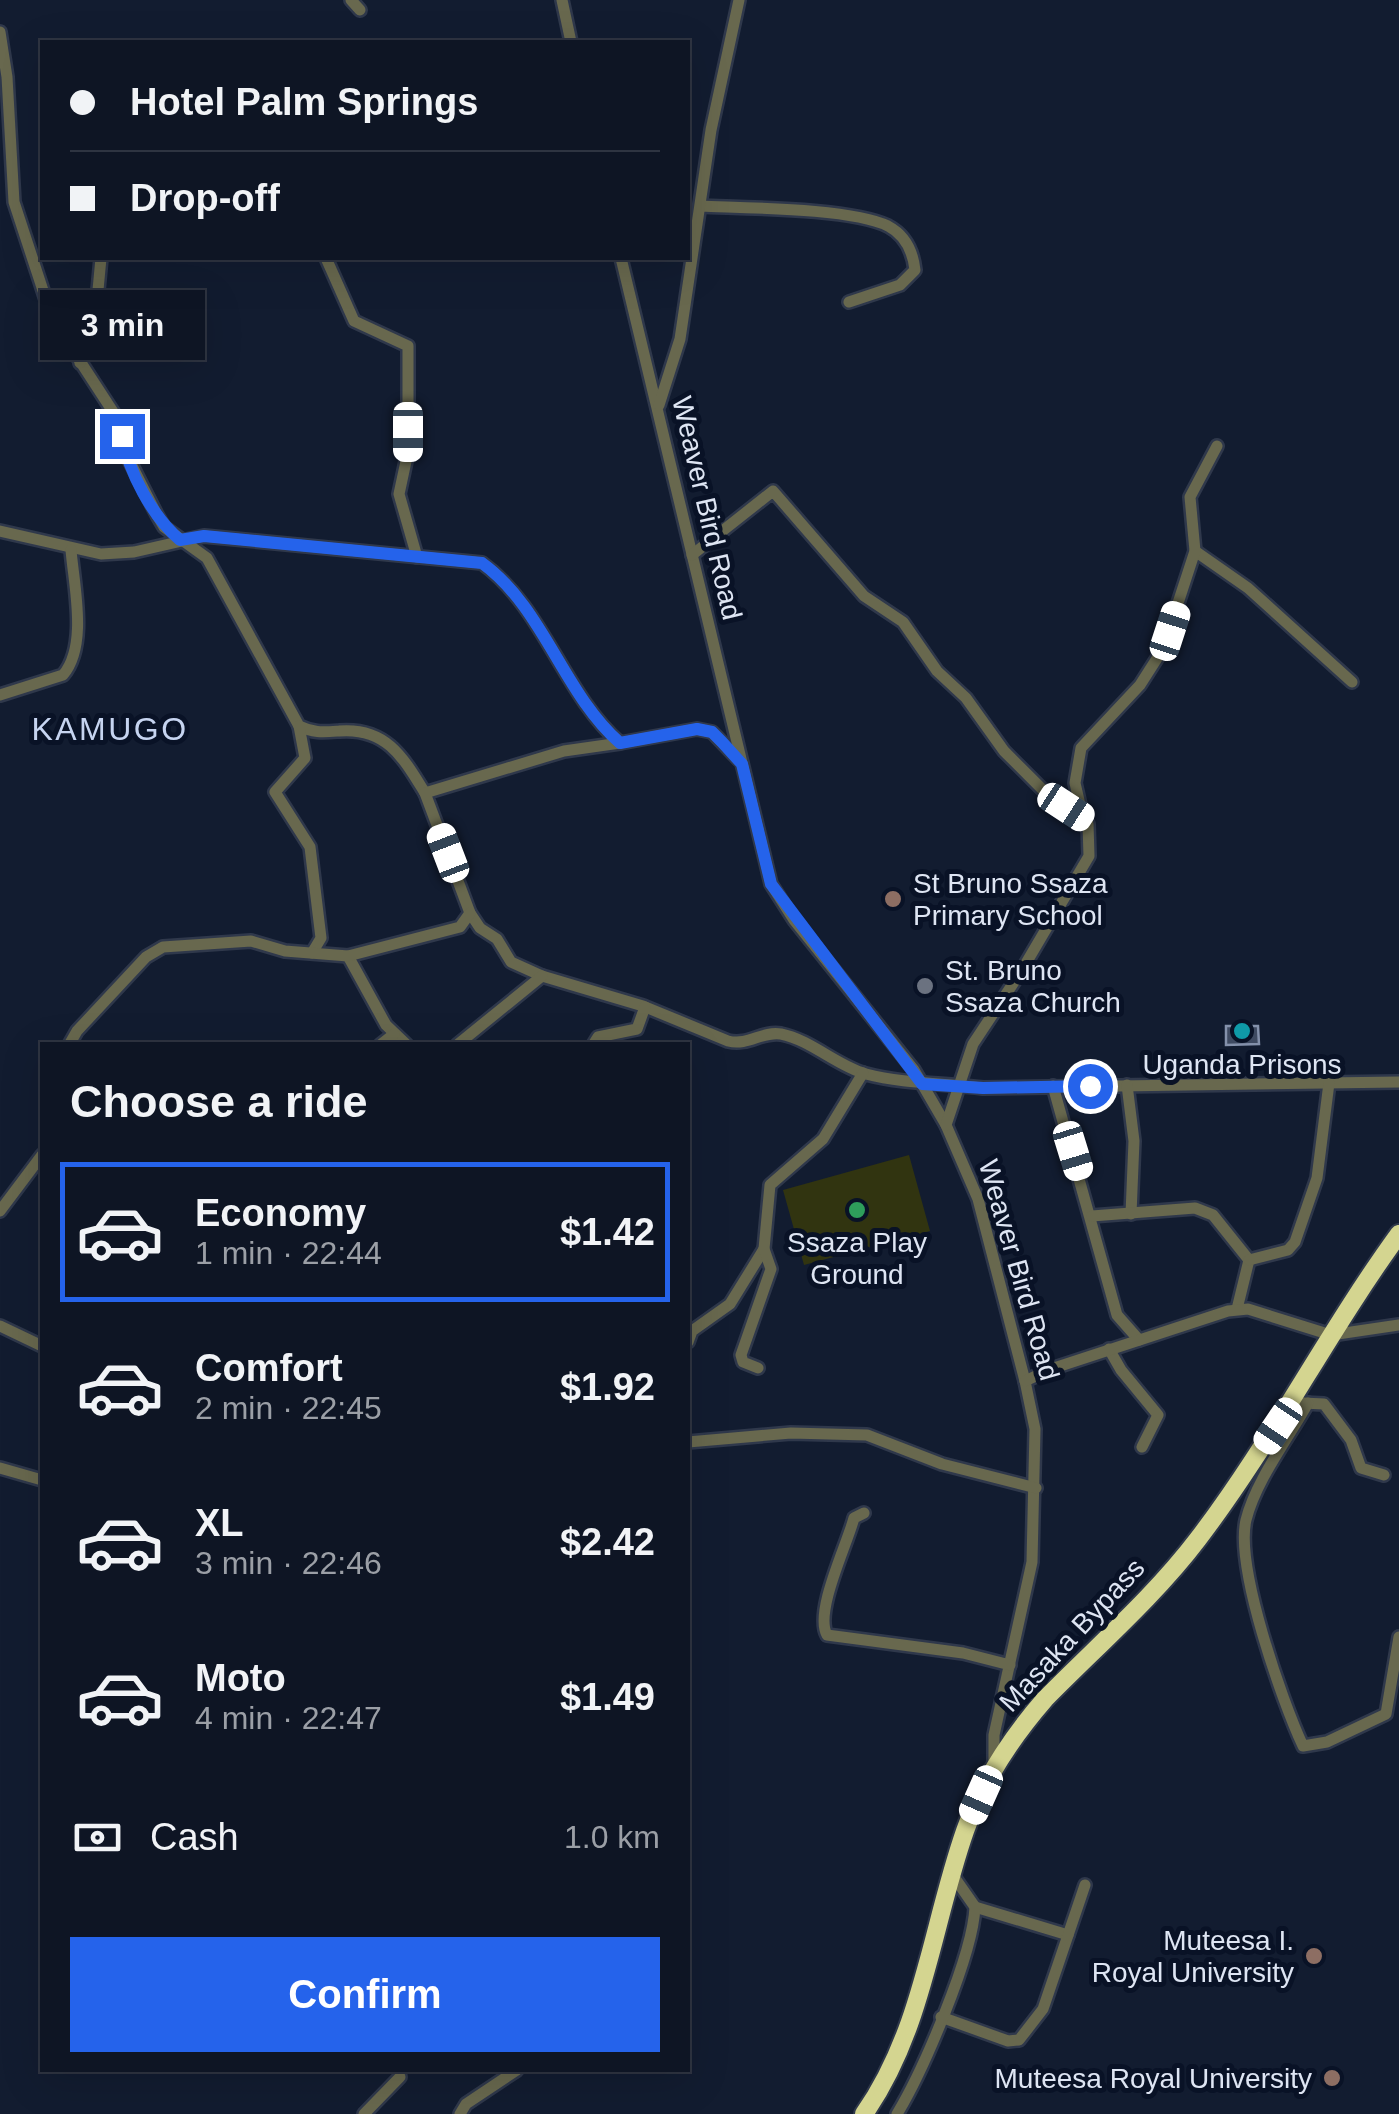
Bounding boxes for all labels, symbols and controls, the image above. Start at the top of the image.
text: Hotel Palm Springs [130,81,478,123]
text: Drop-off [130,177,280,219]
callout: 3 min [39,291,204,361]
text: 3 min [81,307,164,343]
street label: Weaver Bird Road [666,393,748,623]
car [393,402,423,462]
route end [100,414,145,459]
car [1146,598,1194,664]
district label: KAMUGO [31,711,189,747]
car [1033,778,1099,836]
car [423,820,473,886]
place label: St Bruno Ssaza Primary School [913,868,1108,931]
marker: St Bruno Ssaza Primary School [882,888,904,910]
place label: St. Bruno Ssaza Church [945,955,1121,1018]
marker: St. Bruno Ssaza Church [914,975,936,997]
marker: Uganda Prisons [1231,1020,1253,1042]
place label: Uganda Prisons [1142,1049,1342,1080]
route start [1068,1064,1113,1109]
text: Choose a ride [70,1076,368,1127]
car [1050,1118,1096,1184]
street label: Weaver Bird Road [973,1156,1065,1384]
icon: car [75,1187,165,1277]
text: Economy [195,1192,366,1234]
marker: Ssaza Play Ground [846,1199,868,1221]
text: $1.42 [560,1211,655,1253]
place label: Ssaza Play Ground [787,1227,927,1290]
text: 1 min · 22:44 [195,1235,382,1271]
icon: car [75,1342,165,1432]
text: Comfort [195,1347,343,1389]
text: $1.92 [560,1366,655,1408]
text: 2 min · 22:45 [195,1390,382,1426]
car [1249,1393,1307,1459]
icon: car [75,1497,165,1587]
text: XL [195,1502,244,1544]
text: $2.42 [560,1521,655,1563]
text: 3 min · 22:46 [195,1545,382,1581]
street label: Masaka Bypass [993,1552,1151,1718]
icon: car [75,1652,165,1742]
text: Moto [195,1657,286,1699]
text: $1.49 [560,1676,655,1718]
text: 4 min · 22:47 [195,1700,382,1736]
car [955,1761,1007,1829]
icon: cash [70,1810,125,1865]
text: Cash [150,1816,239,1858]
text: 1.0 km [564,1819,660,1855]
place label: Muteesa I. Royal University [1092,1925,1294,1988]
button: Confirm [70,1937,660,2052]
marker: Muteesa I. Royal University [1303,1945,1325,1967]
place label: Muteesa Royal University [995,2063,1312,2094]
marker: Muteesa Royal University [1321,2067,1343,2089]

